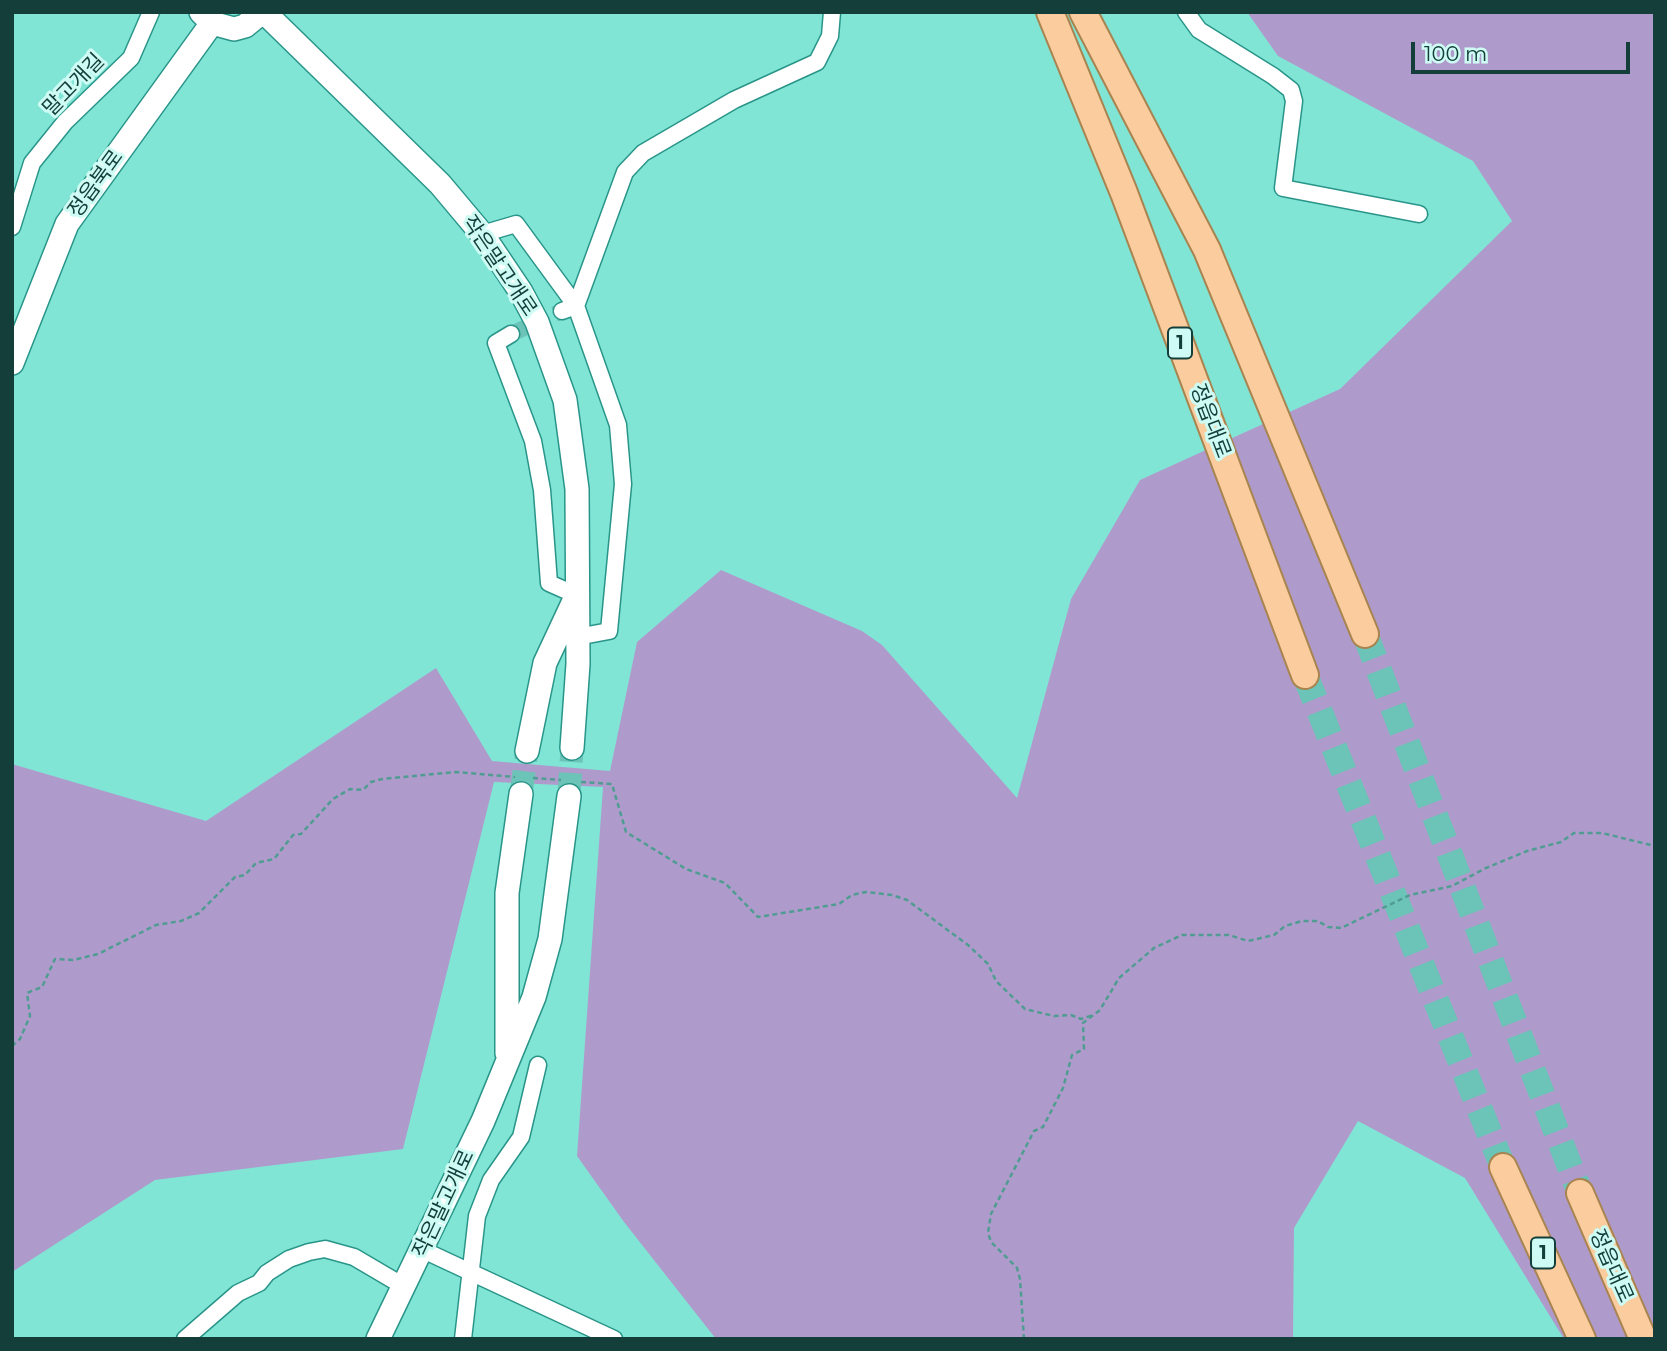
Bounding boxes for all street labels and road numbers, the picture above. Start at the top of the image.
street label: 말고개길 [38,48,110,122]
street label: 정읍북로 [63,145,129,223]
street label: 작은말고개로 [456,211,542,321]
road number: 1 [1168,328,1192,358]
street label: 정읍대로 [1184,380,1236,462]
street label: 작은말고개로 [408,1146,480,1262]
street label: 정읍대로 [1584,1226,1638,1306]
road number: 1 [1531,1238,1555,1268]

